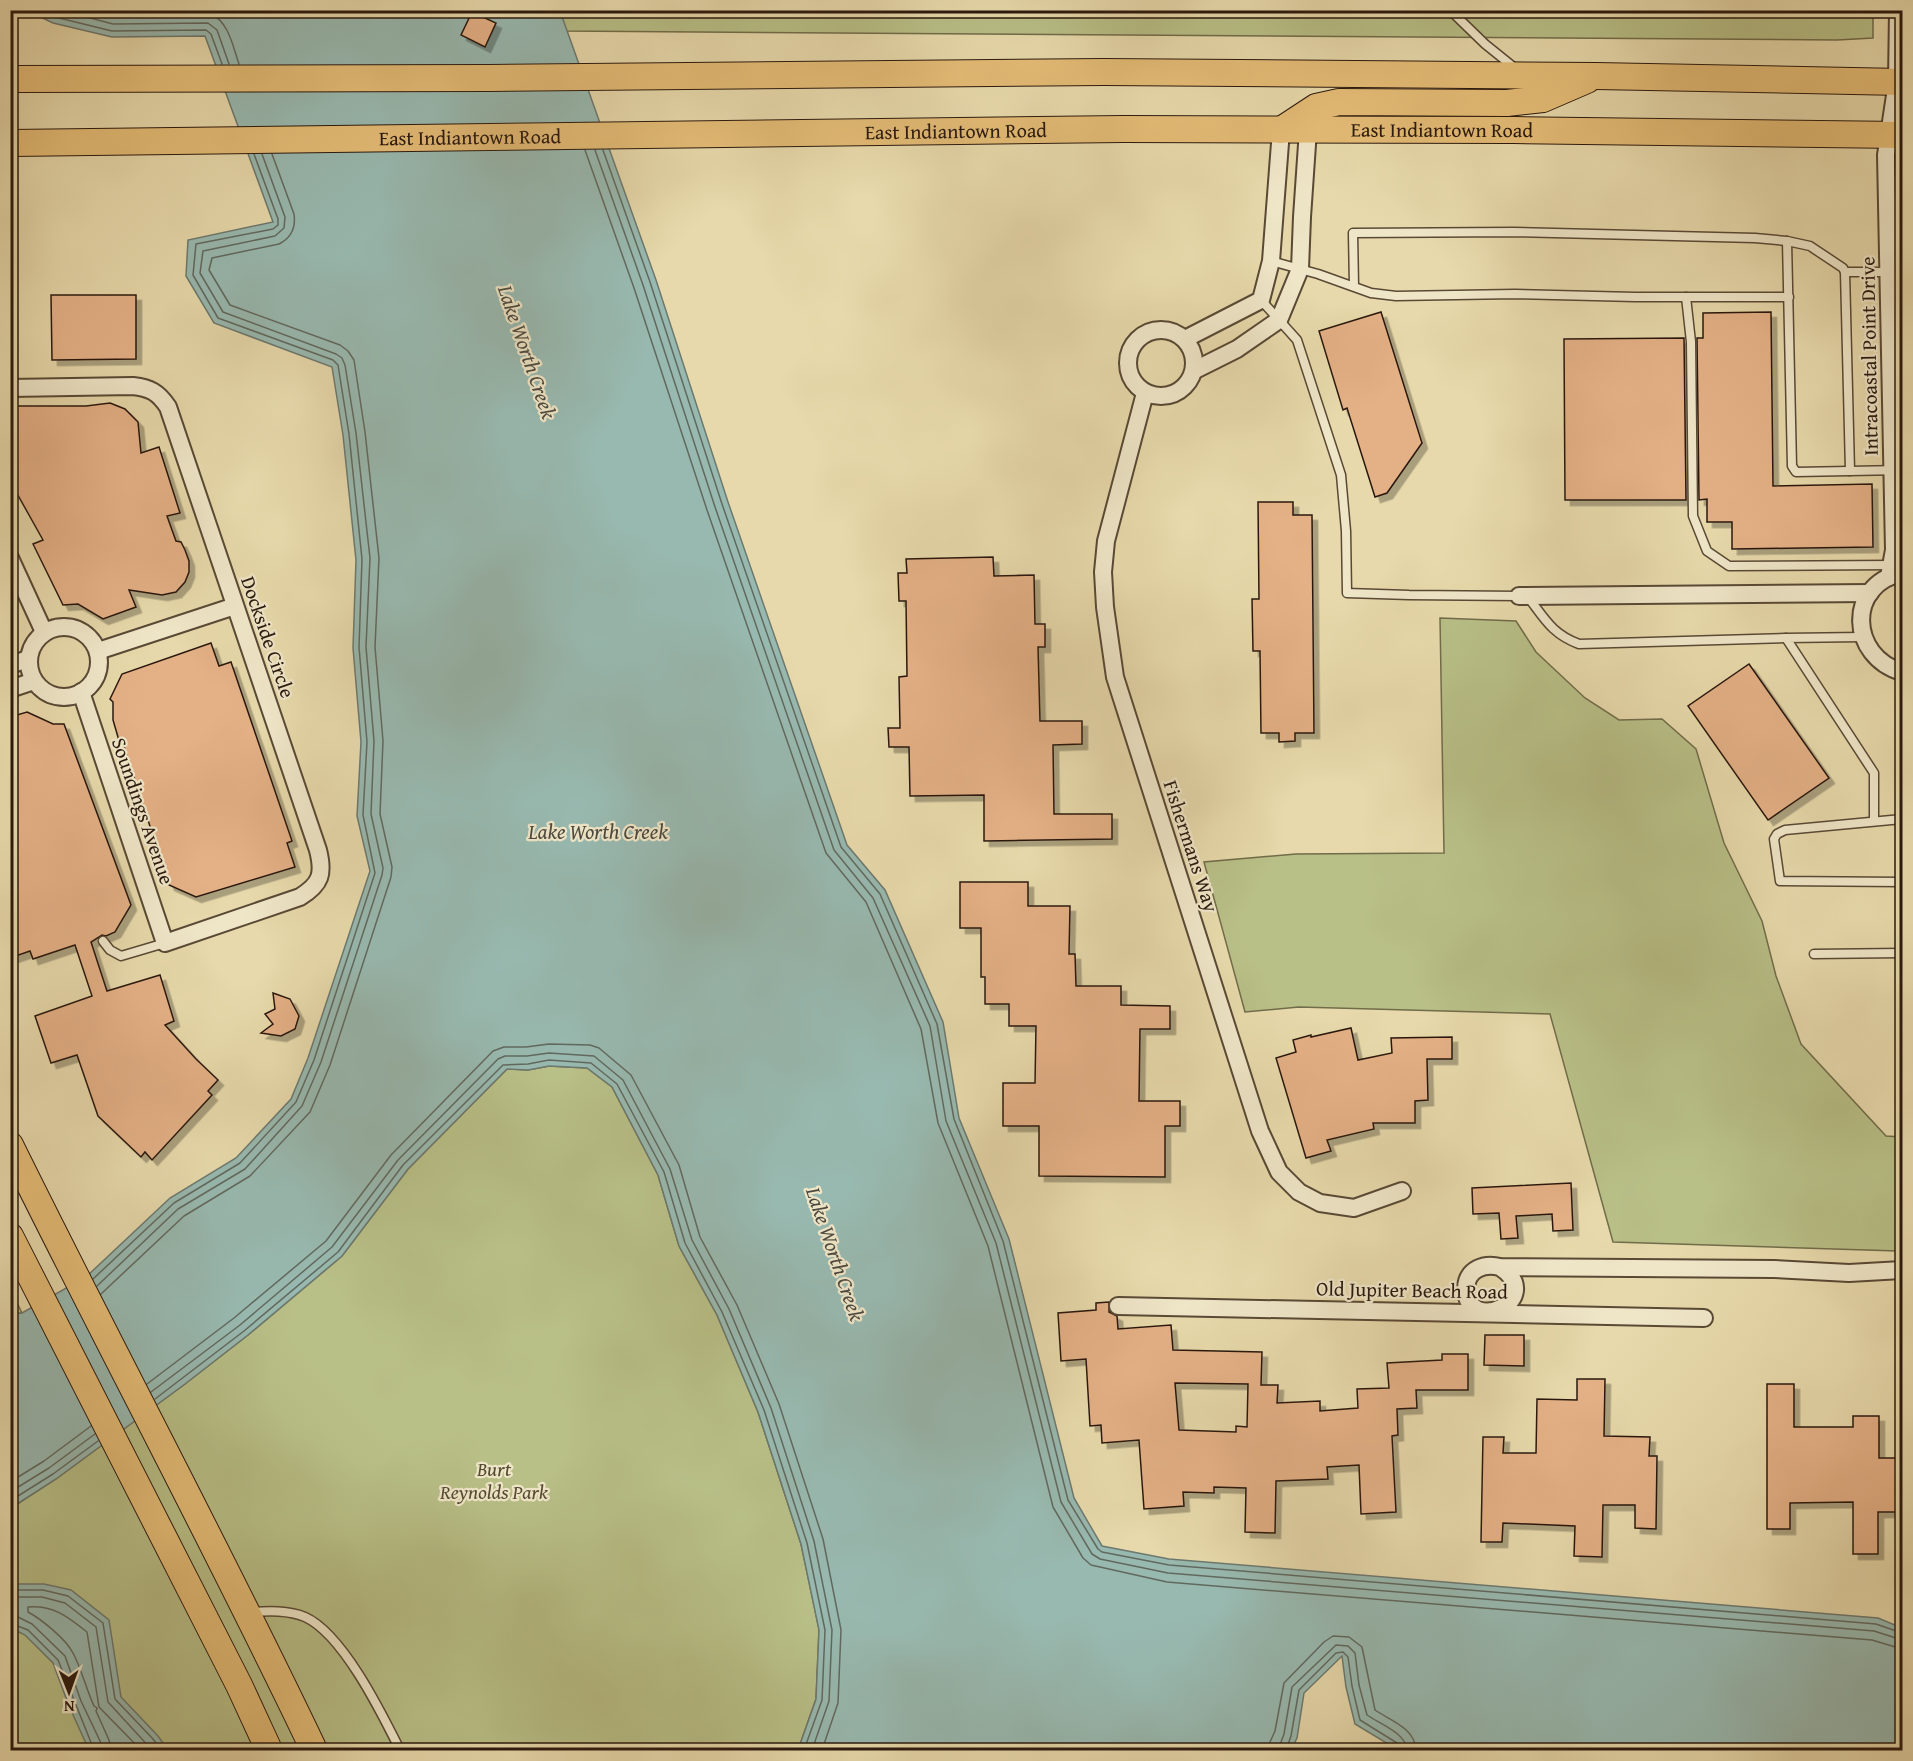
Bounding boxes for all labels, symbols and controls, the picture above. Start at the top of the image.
street label: East Indiantown Road [865,115,1047,146]
street label: East Indiantown Road [1351,115,1533,144]
street label: East Indiantown Road [379,121,561,152]
street label: Intracoastal Point Drive [1852,256,1885,456]
water label: Lake Worth Creek [490,280,565,423]
street label: Dockside Circle [234,572,303,702]
street label: Soundings Avenue [105,734,182,888]
street label: Fishermans Way [1156,776,1226,916]
water label: Lake Worth Creek [527,816,668,847]
water label: Lake Worth Creek [798,1182,873,1325]
street label: Old Jupiter Beach Road [1316,1273,1508,1306]
park label: Burt Reynolds Park [439,1454,549,1506]
north arrow [39,1662,99,1722]
text: N [63,1695,75,1719]

